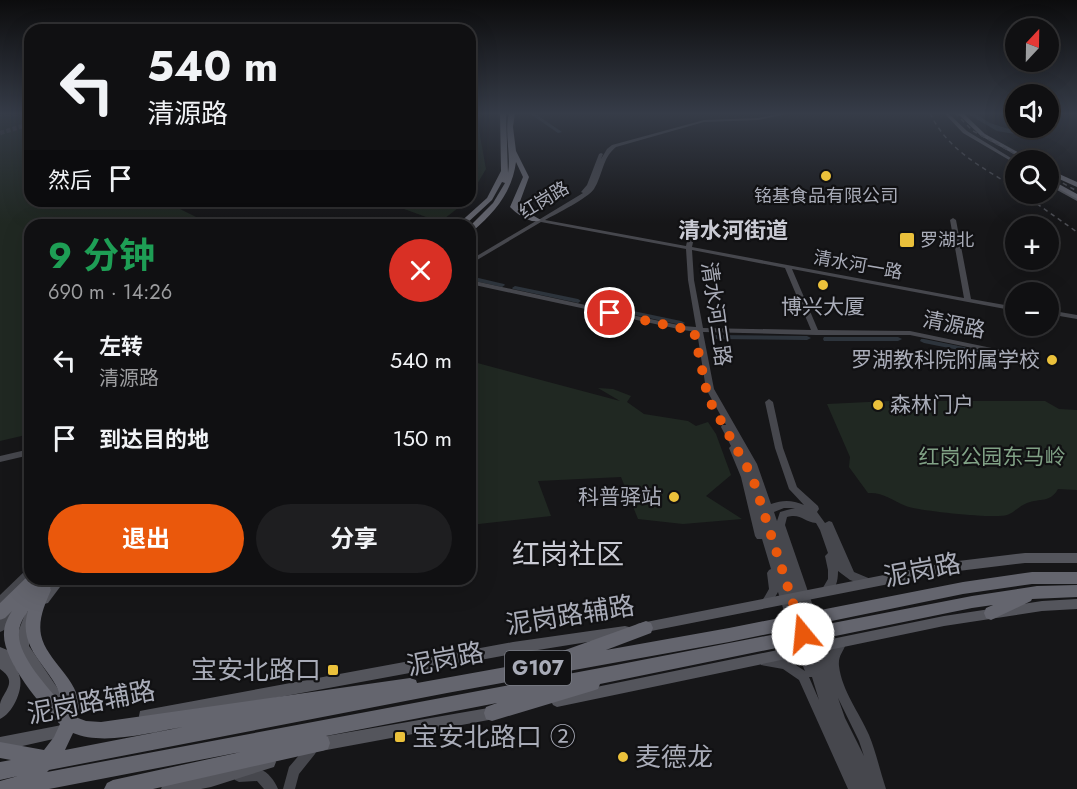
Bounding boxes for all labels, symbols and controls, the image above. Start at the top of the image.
north arrow [1005,18,1059,72]
map controls [1005,18,1059,336]
text: 540 m [147,36,278,97]
icon: left [48,48,126,126]
button: sound [1005,84,1059,138]
text: 清源路 [147,94,228,133]
button: search [1005,150,1059,204]
icon: arrive [104,162,137,195]
text: 然后 [48,164,92,196]
marker: 铭基食品有限公司 [819,169,833,183]
street label: 红岗路 [514,175,574,225]
place label: 铭基食品有限公司 [754,183,898,209]
district label: 清水河街道 [678,214,788,246]
button: + [1005,216,1059,270]
place label: 罗湖北 [920,227,974,253]
text: 9 分钟 [48,229,155,281]
marker: 罗湖北 [898,231,916,249]
button: close [389,239,452,302]
street label: 清水河一路 [811,244,905,286]
street label: 清水河三路 [694,260,738,368]
text: 690 m · 14:26 [48,278,172,307]
marker: 博兴大厦 [816,278,830,292]
button: − [1005,282,1059,336]
pin [584,287,635,338]
place label: 博兴大厦 [781,292,865,322]
icon: arrive [593,296,626,329]
street label: 清源路 [920,304,988,346]
text: 左转 [99,330,143,362]
icon: left [48,344,81,377]
text: 540 m [390,344,452,376]
place label: 罗湖教科院附属学校 [851,345,1040,375]
marker: 罗湖教科院附属学校 [1045,353,1059,367]
text: 清源路 [99,364,159,393]
place label: 森林门户 [890,390,974,420]
marker: 森林门户 [871,398,885,412]
icon: arrive [48,422,81,455]
text: 150 m [393,422,452,454]
text: 到达目的地 [99,423,209,455]
park label: 红岗公园东马岭 [919,442,1066,472]
place label: 科普驿站 [578,482,662,512]
marker: 科普驿站 [667,490,681,504]
button: 退出 [48,504,244,573]
button: 分享 [256,504,452,573]
district label: 红岗社区 [512,534,624,575]
street label: 泥岗路 [880,544,964,596]
street label: 泥岗路辅路 [503,586,637,644]
position arrow [771,602,835,666]
street label: 泥岗路 [403,633,487,685]
place label: 宝安北路口 [191,651,321,689]
road number: G107 [505,651,571,685]
marker: 宝安北路口 [326,663,340,677]
street label: 泥岗路辅路 [24,671,158,733]
place label: 宝安北路口 ② [412,718,576,756]
marker: 宝安北路口 ② [393,730,407,744]
place label: 麦德龙 [635,738,713,776]
marker: 麦德龙 [616,750,630,764]

